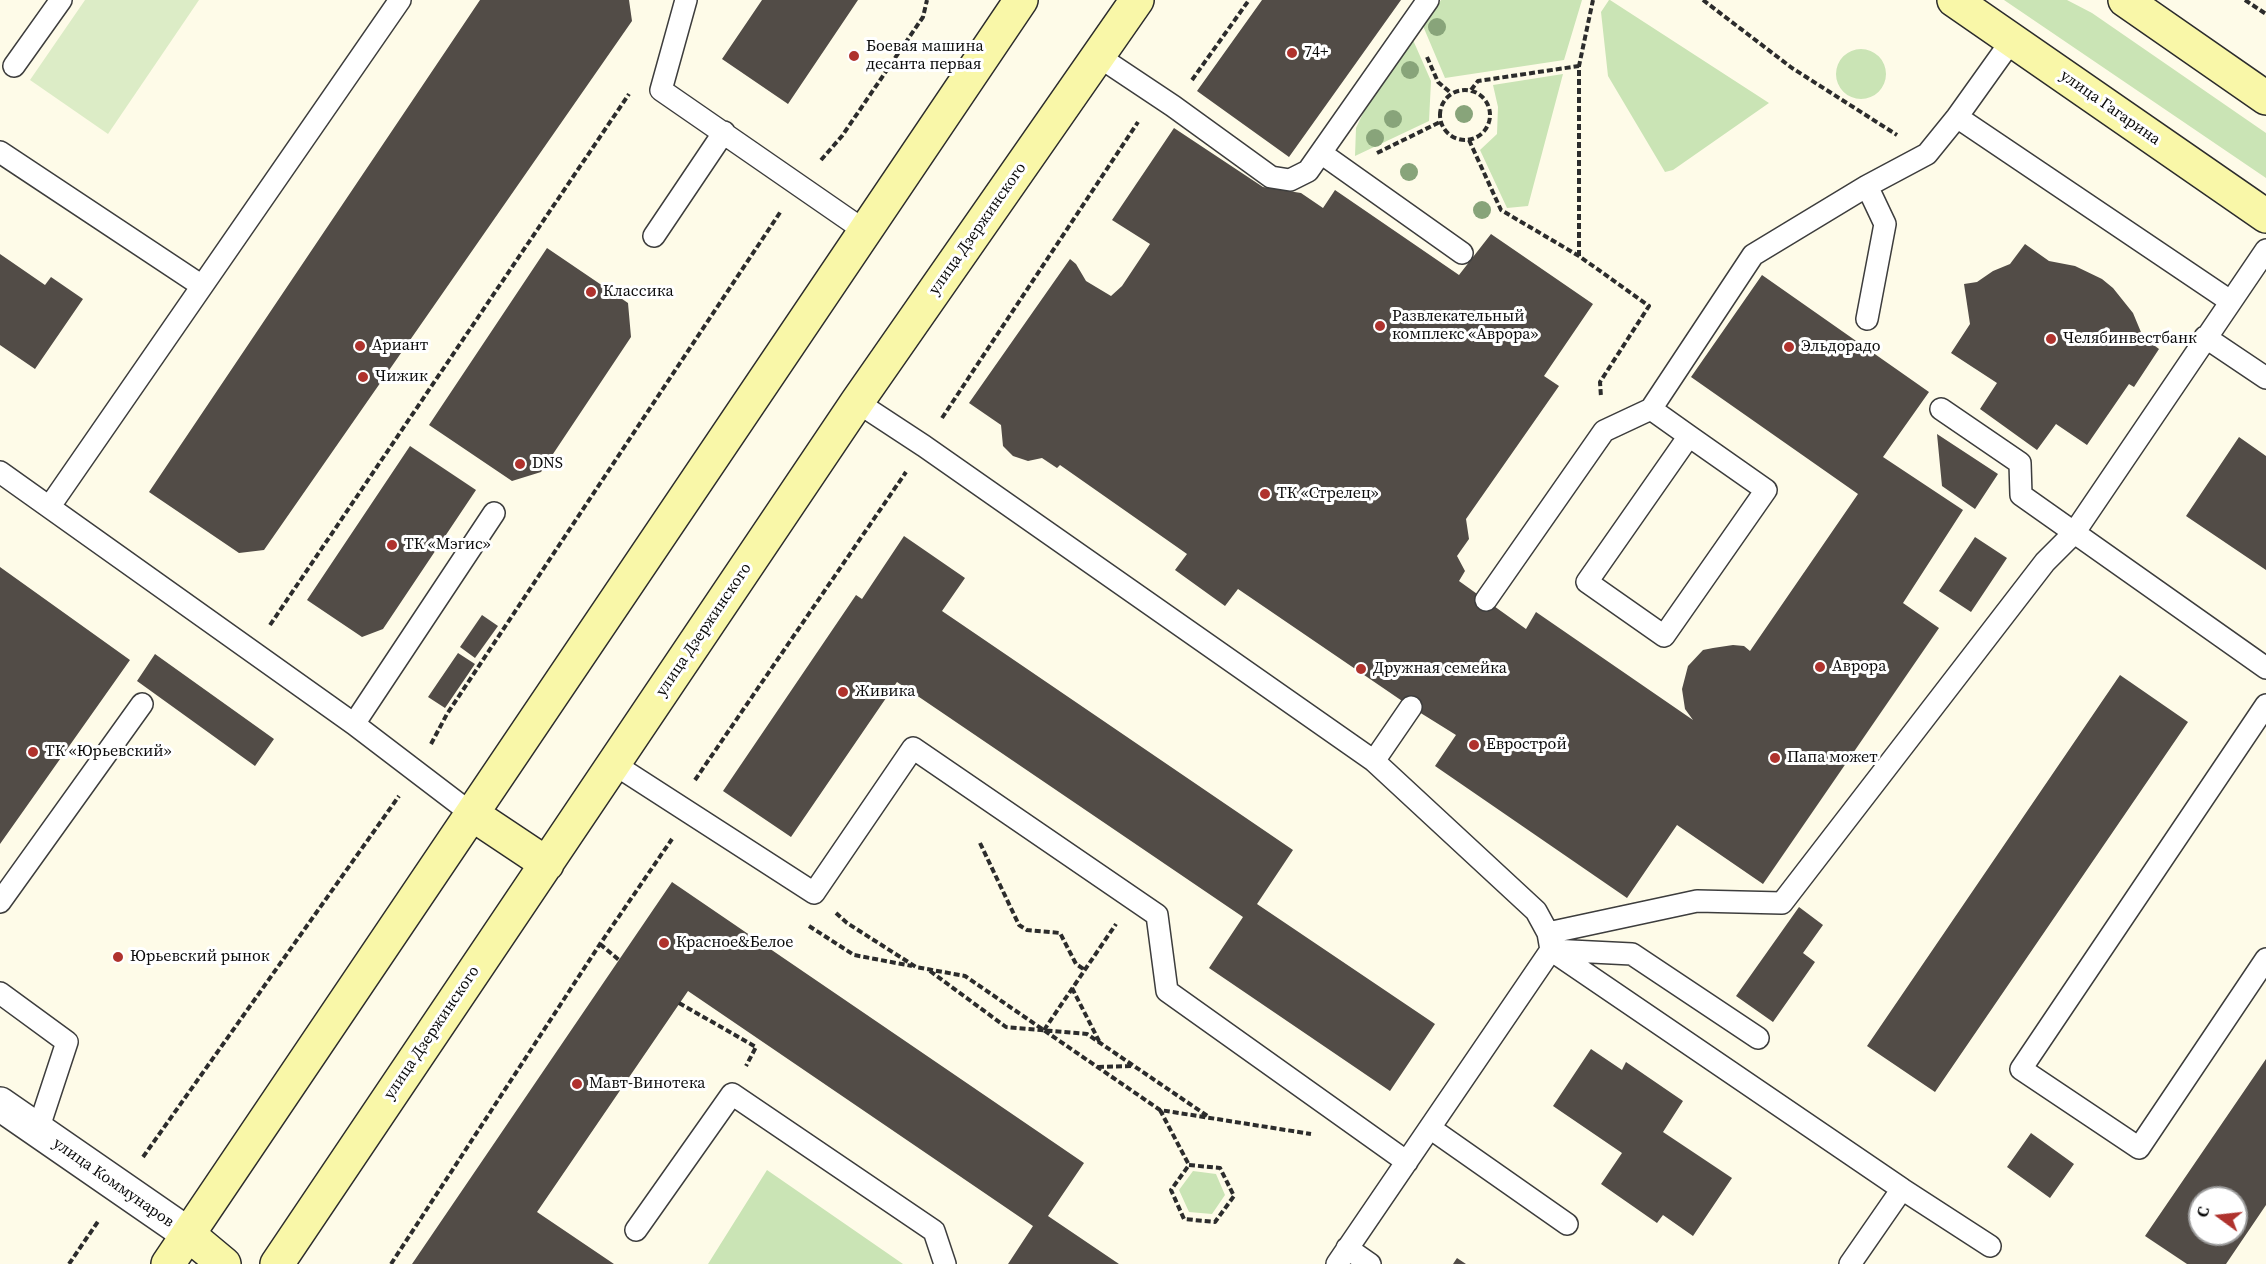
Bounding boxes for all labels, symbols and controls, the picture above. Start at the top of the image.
place label: Боевая машина десанта первая [866,37,984,75]
place label: 74+ [1304,43,1328,63]
marker: 74+ [1285,46,1299,60]
marker: Боевая машина десанта первая [847,49,861,63]
street label: улица Гагарина [2056,66,2164,150]
street label: улица Дзержинского [925,159,1031,299]
place label: Классика [603,282,674,302]
marker: Классика [584,285,598,299]
place label: Развлекательный комплекс «Аврора» [1392,307,1538,345]
marker: Развлекательный комплекс «Аврора» [1373,319,1387,333]
place label: Челябинвестбанк [2063,329,2197,349]
marker: Челябинвестбанк [2044,332,2058,346]
place label: Ариант [372,336,428,356]
place label: Эльдорадо [1801,337,1881,357]
marker: Ариант [353,339,367,353]
marker: Эльдорадо [1782,340,1796,354]
place label: Чижик [375,367,428,387]
marker: Чижик [356,370,370,384]
place label: DNS [532,454,563,474]
marker: DNS [513,457,527,471]
place label: ТК «Стрелец» [1277,484,1379,504]
marker: ТК «Стрелец» [1258,487,1272,501]
place label: ТК «Мэгис» [404,535,490,555]
marker: ТК «Мэгис» [385,538,399,552]
street label: улица Дзержинского [652,560,756,700]
place label: Аврора [1832,657,1886,677]
place label: Дружная семейка [1373,659,1507,679]
marker: Аврора [1813,660,1827,674]
marker: Дружная семейка [1354,662,1368,676]
place label: Живика [855,682,915,702]
marker: Живика [836,685,850,699]
place label: Еврострой [1486,735,1567,755]
marker: Еврострой [1467,738,1481,752]
place label: ТК «Юрьевский» [45,742,171,762]
marker: ТК «Юрьевский» [26,745,40,759]
place label: Папа может [1787,748,1878,768]
marker: Папа может [1768,751,1782,765]
place label: Красное&Белое [676,933,793,953]
marker: Красное&Белое [657,936,671,950]
place label: Юрьевский рынок [130,947,270,967]
marker: Юрьевский рынок [111,950,125,964]
street label: улица Дзержинского [380,963,484,1103]
place label: Мавт-Винотека [589,1074,705,1094]
marker: Мавт-Винотека [570,1077,584,1091]
street label: улица Коммунаров [49,1134,177,1232]
north arrow [2188,1186,2248,1246]
text: С [2191,1204,2214,1220]

